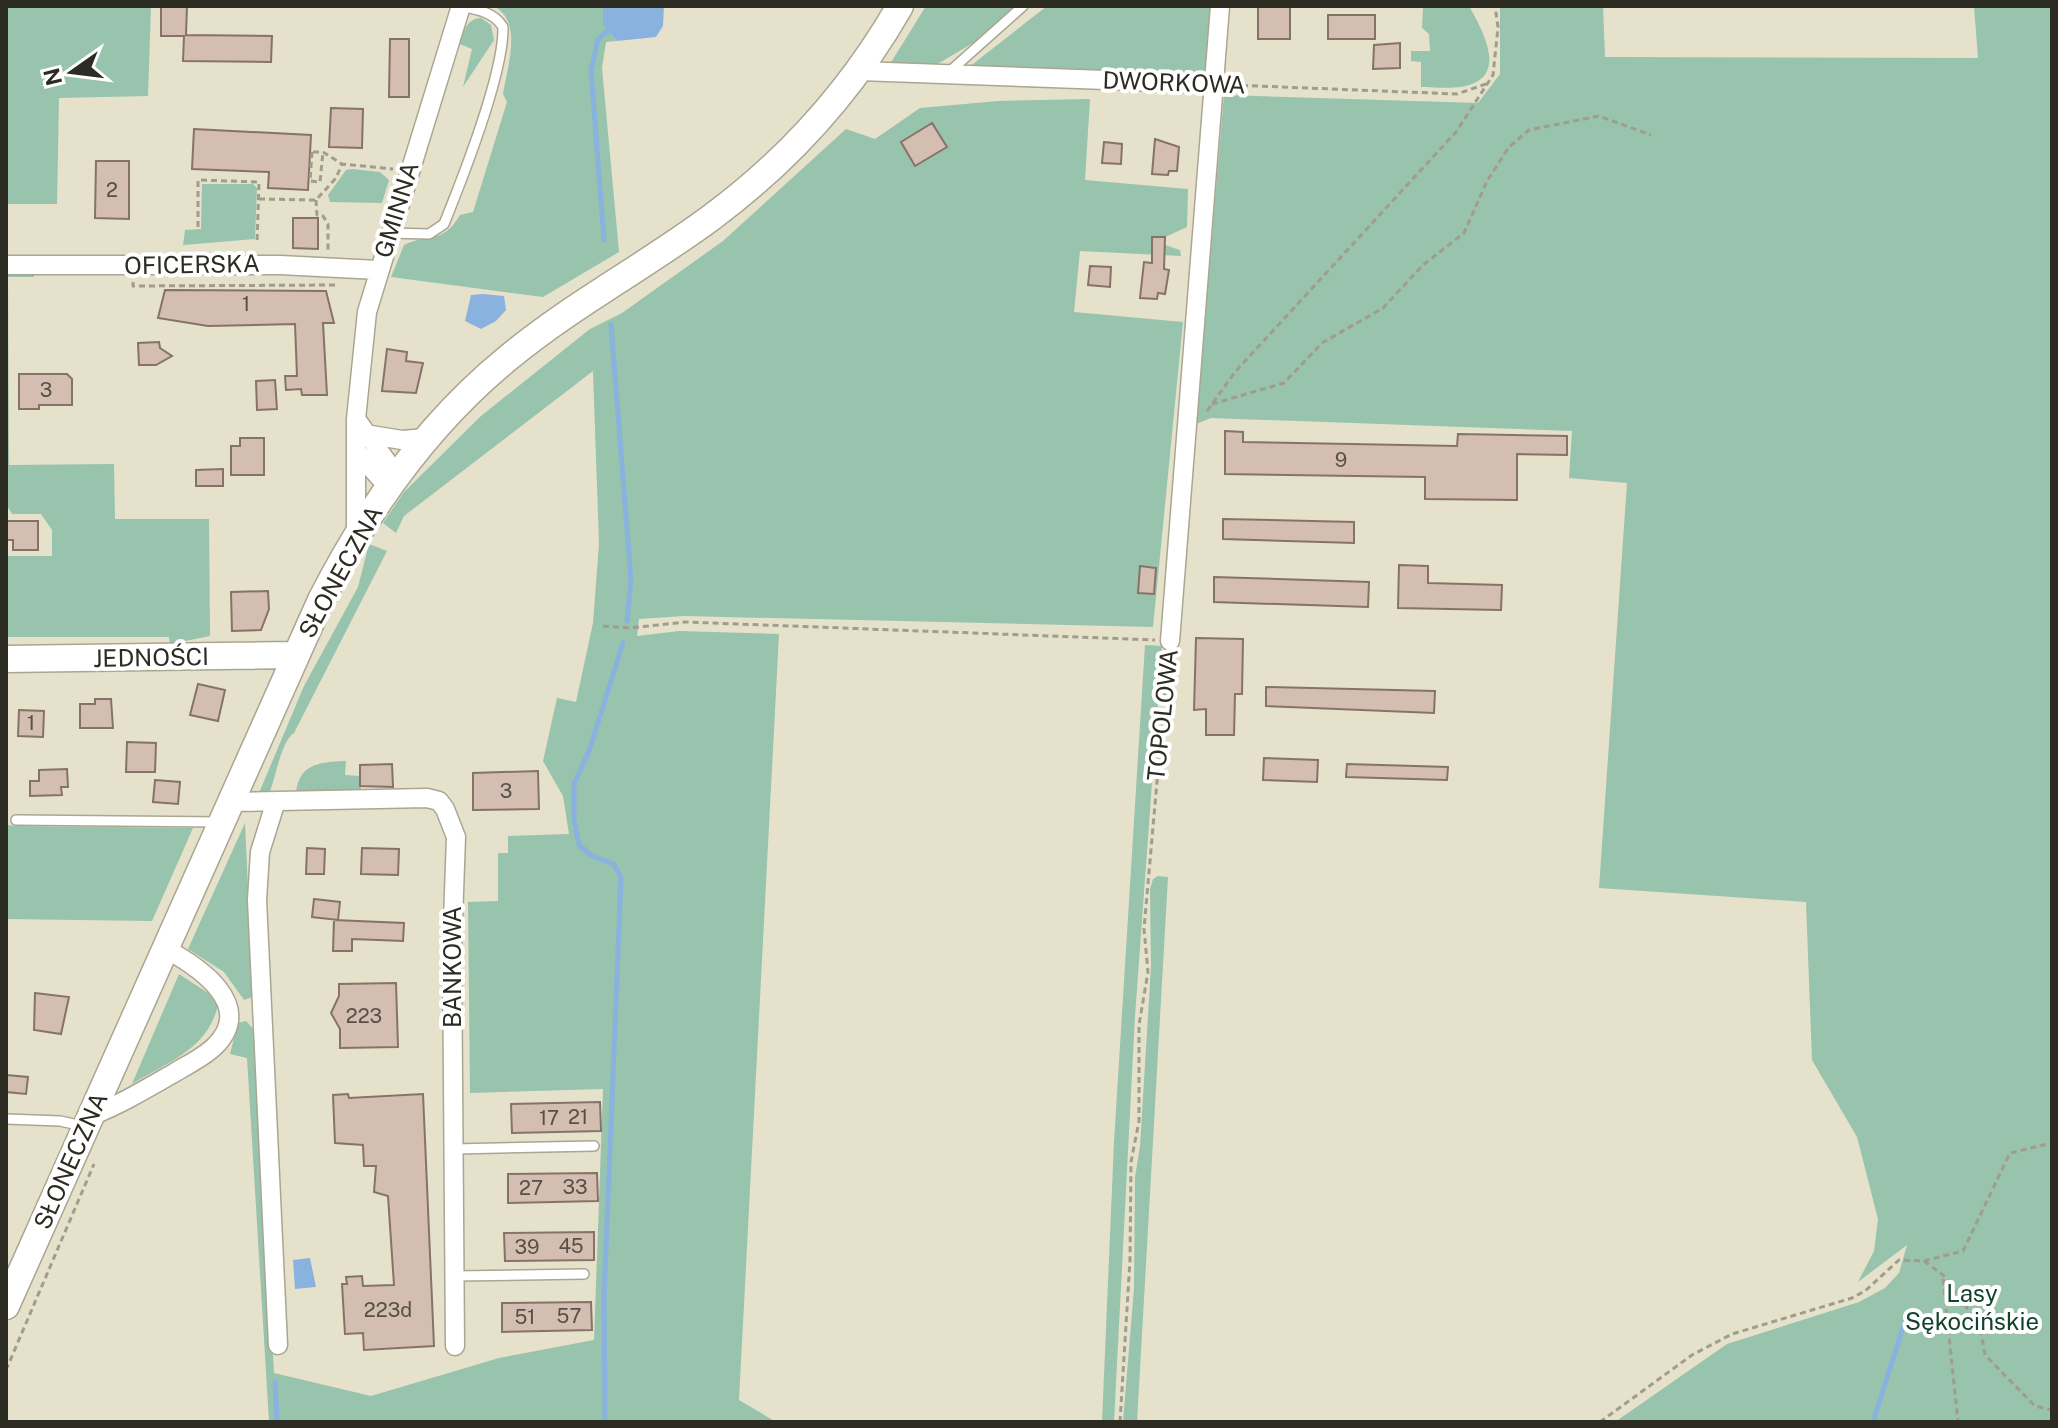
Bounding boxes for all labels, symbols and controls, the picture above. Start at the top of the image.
north arrow [32,32,112,112]
text: N [38,65,67,88]
street label: DWORKOWA [1102,66,1246,98]
street label: GMINNA [368,158,424,261]
house number: 2 [106,178,118,202]
street label: OFICERSKA [124,249,260,279]
house number: 1 [242,292,250,316]
house number: 3 [40,378,52,402]
house number: 9 [1335,448,1347,472]
street label: SŁONECZNA [292,501,388,643]
street label: JEDNOŚCI [93,642,209,672]
street label: TOPOLOWA [1141,648,1183,782]
house number: 1 [27,711,35,735]
house number: 3 [500,779,512,803]
street label: BANKOWA [438,906,466,1028]
house number: 223 [346,1004,382,1028]
street label: SŁONECZNA [27,1088,113,1233]
house number: 21 [568,1105,588,1129]
house number: 17 [539,1106,559,1130]
house number: 33 [562,1175,588,1199]
house number: 27 [519,1176,543,1200]
house number: 45 [558,1234,584,1258]
house number: 39 [515,1235,539,1259]
park label: Lasy Sękocińskie [1905,1279,2039,1335]
house number: 223d [364,1298,412,1322]
house number: 57 [557,1304,581,1328]
house number: 51 [515,1305,535,1329]

